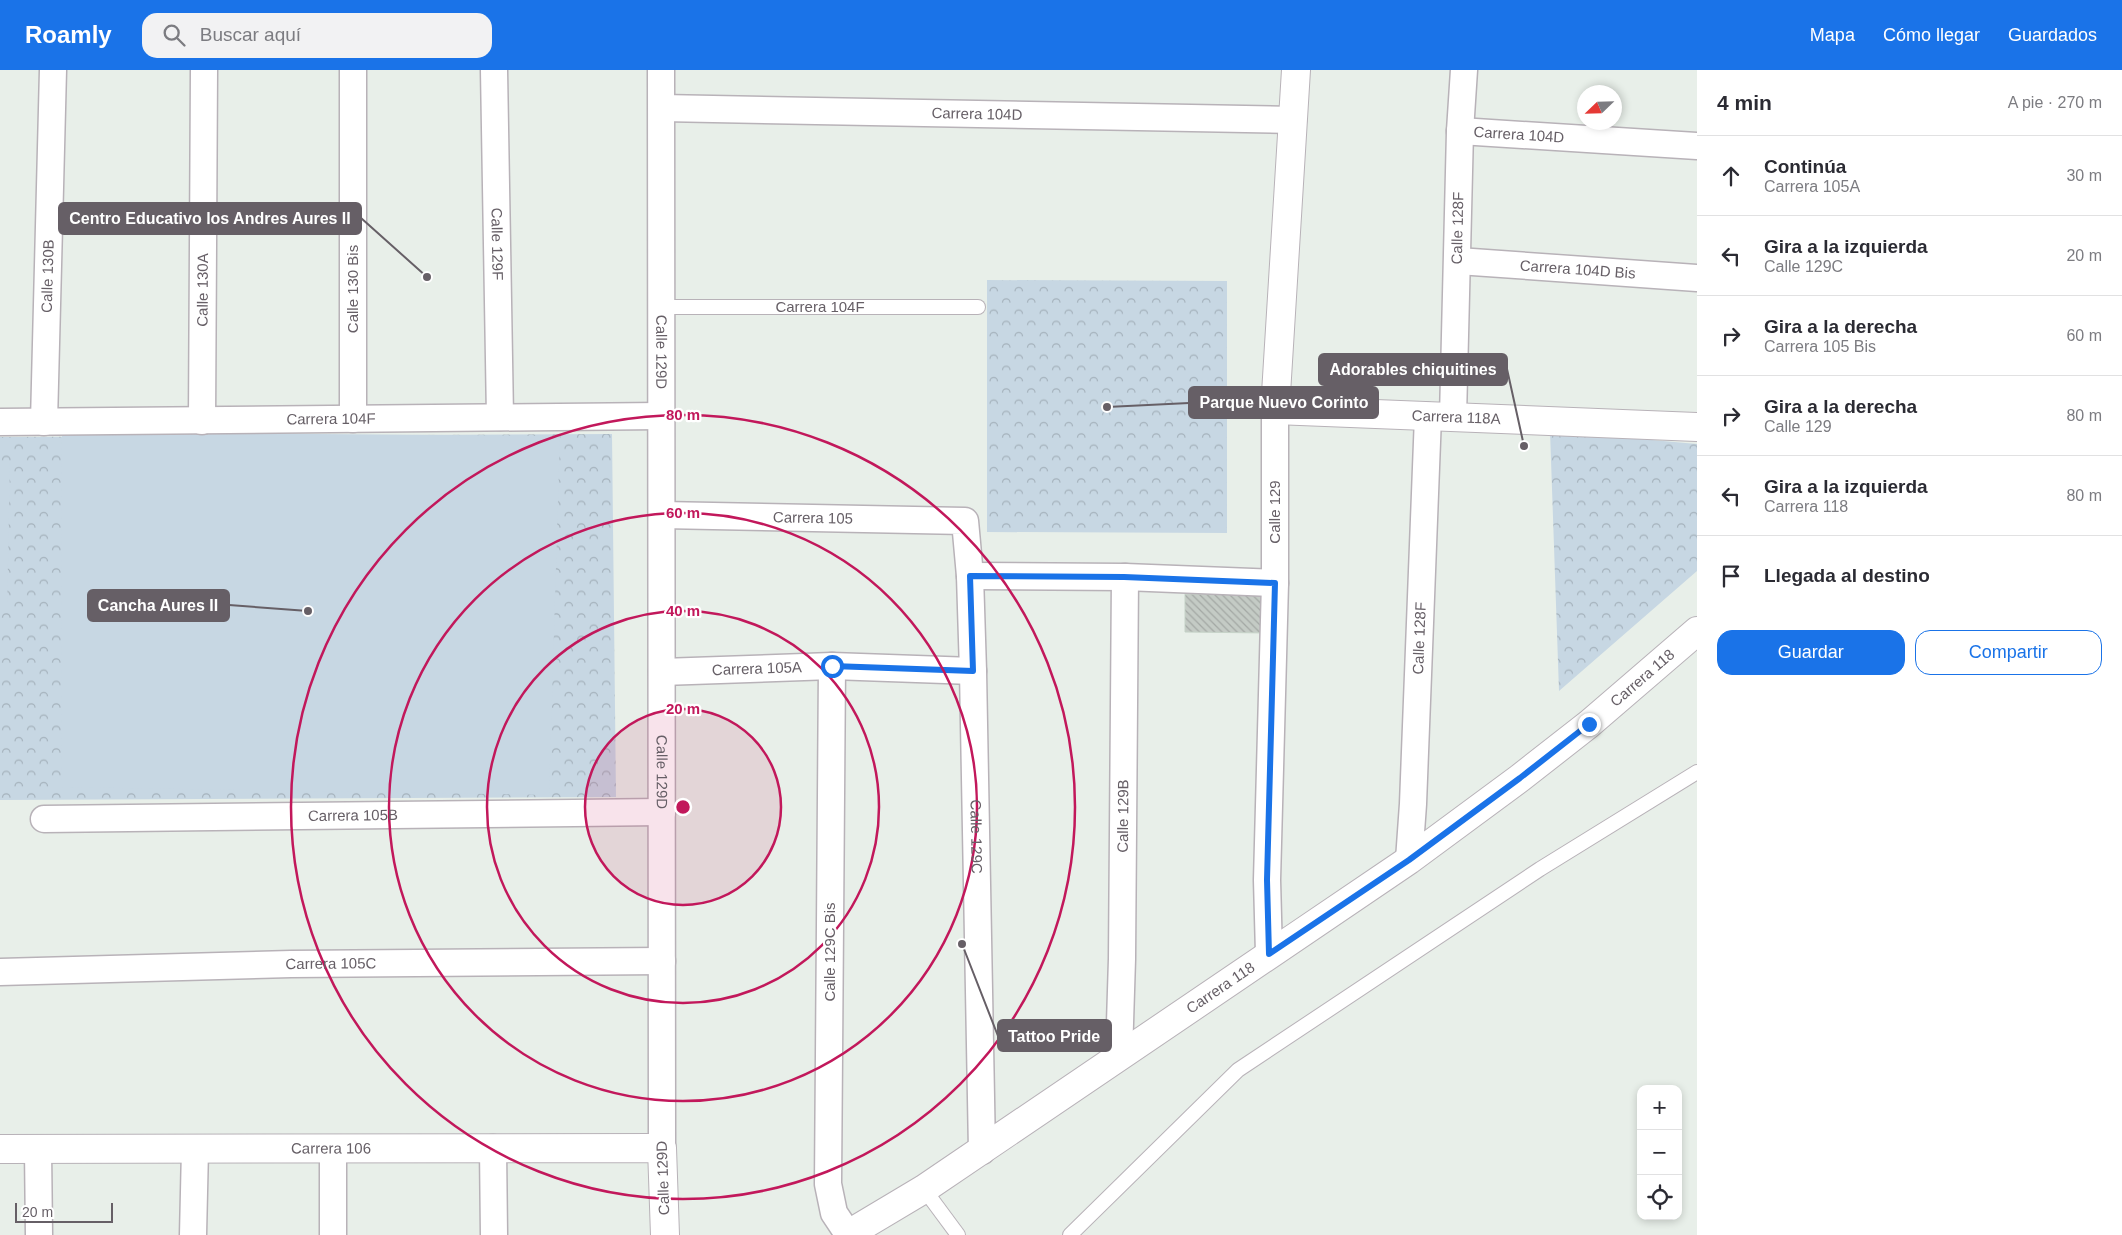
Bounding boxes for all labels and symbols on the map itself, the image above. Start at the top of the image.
north arrow [1577,85,1622,130]
street label: Carrera 104D [931,104,1023,123]
street label: Carrera 104D [1473,123,1565,146]
street label: Calle 128F [1448,192,1467,265]
callout: Centro Educativo los Andres Aures II [59,203,361,234]
street label: Calle 129F [488,208,507,280]
text: Centro Educativo los Andres Aures II [69,210,351,227]
street label: Calle 130B [38,239,57,313]
street label: Calle 130 Bis [344,245,361,333]
street label: Calle 130A [194,253,211,327]
street label: Carrera 104D Bis [1519,256,1636,282]
street label: Carrera 104F [775,298,865,315]
street label: Calle 129D [653,315,670,389]
callout: Adorables chiquitines [1319,354,1507,385]
text: Adorables chiquitines [1329,361,1497,378]
callout: Parque Nuevo Corinto [1189,387,1378,418]
text: Parque Nuevo Corinto [1200,394,1369,411]
text: 80 m [666,406,700,423]
street label: Carrera 118A [1411,407,1501,427]
street label: Carrera 104F [286,410,376,427]
street label: Calle 129 [1266,480,1283,544]
text: 60 m [666,504,700,521]
street label: Carrera 105 [773,508,853,527]
callout: Cancha Aures II [88,590,229,621]
text: Cancha Aures II [98,597,218,614]
text: 40 m [666,602,700,619]
street label: Calle 128F [1409,602,1429,675]
street label: Carrera 118 [1607,645,1678,710]
route start [821,655,844,678]
street label: Carrera 105A [712,658,802,678]
text: 20 m [666,700,700,717]
route end [1578,713,1601,736]
street label: Calle 129D [654,735,671,809]
street label: Calle 129B [1114,779,1131,853]
centre of rings [674,798,692,816]
street label: Calle 129C [967,799,986,874]
street label: Carrera 105B [308,806,398,824]
street label: Calle 129C Bis [821,902,838,1002]
street label: Carrera 105C [285,954,377,972]
street label: Carrera 118 [1183,958,1258,1017]
callout: Tattoo Pride [998,1020,1111,1051]
text: Tattoo Pride [1008,1028,1100,1045]
street label: Carrera 106 [291,1139,371,1157]
street label: Calle 129D [653,1140,672,1215]
scale bar [15,1200,112,1223]

